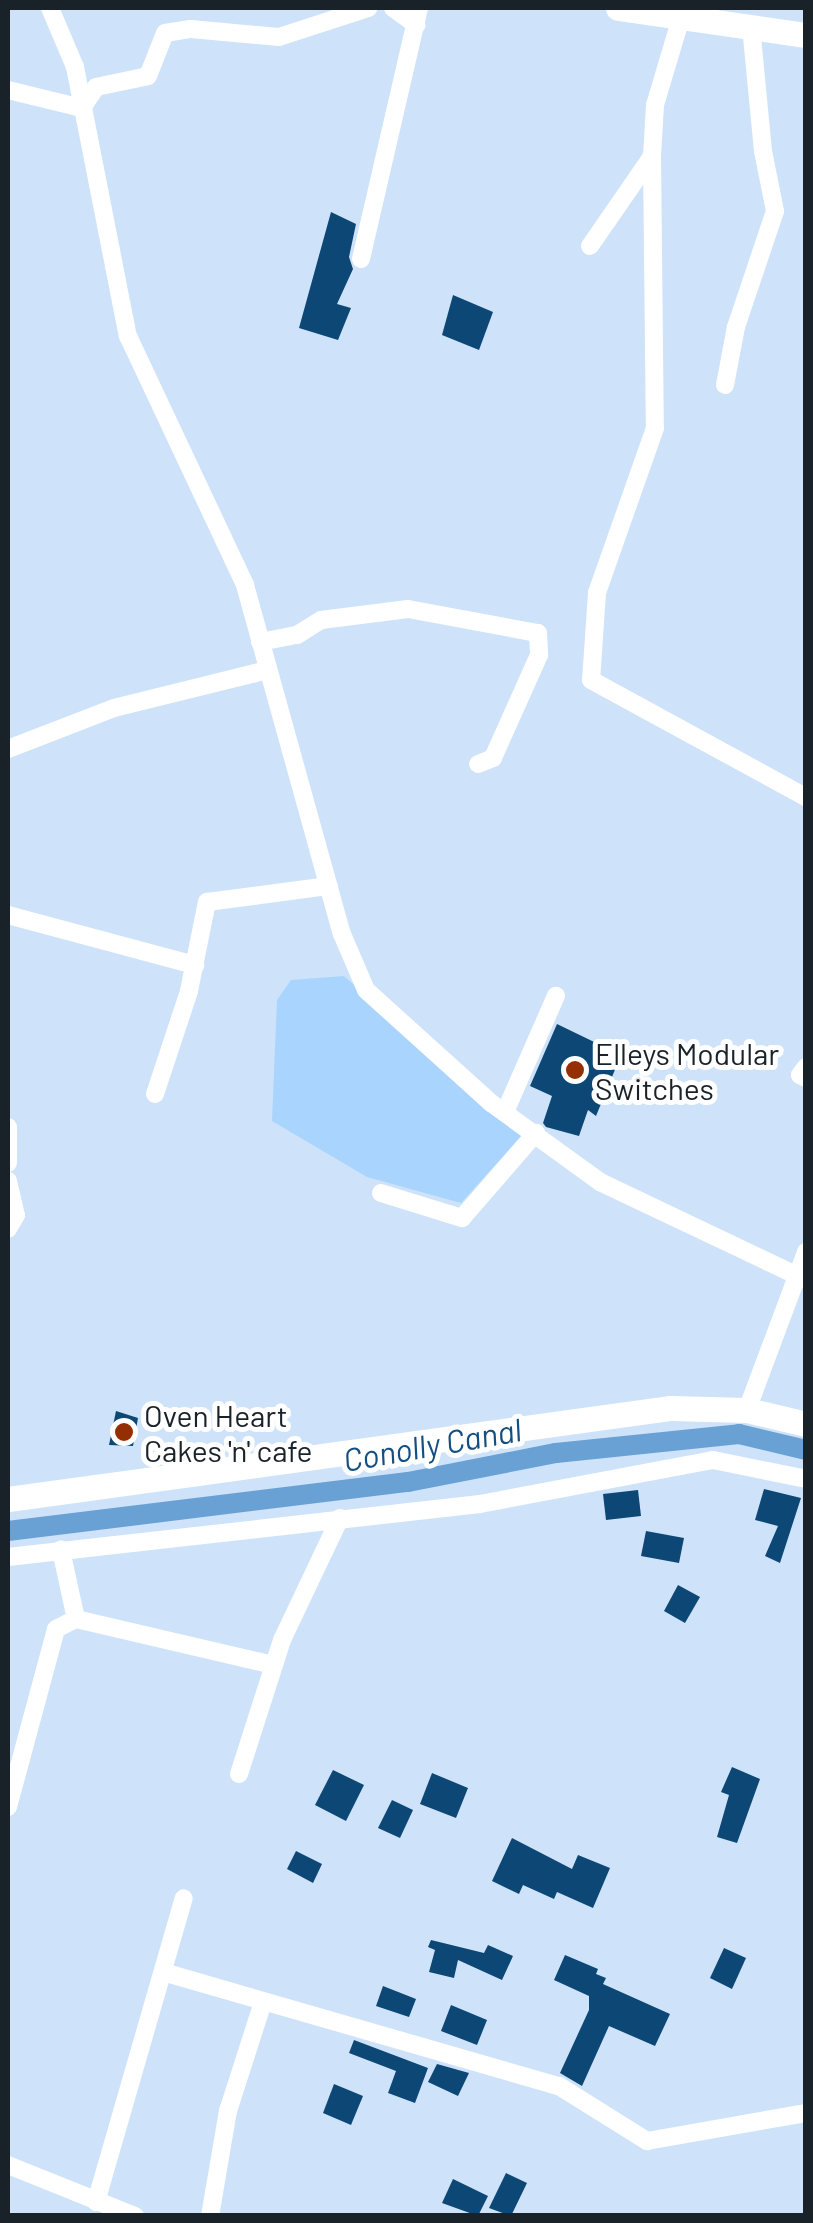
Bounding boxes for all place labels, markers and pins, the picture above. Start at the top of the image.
place label: Elleys Modular Switches [595,1035,779,1106]
marker: Elleys Modular Switches [564,1059,586,1081]
place label: Oven Heart Cakes 'n' cafe [144,1397,313,1468]
marker: Oven Heart Cakes 'n' cafe [113,1421,135,1443]

